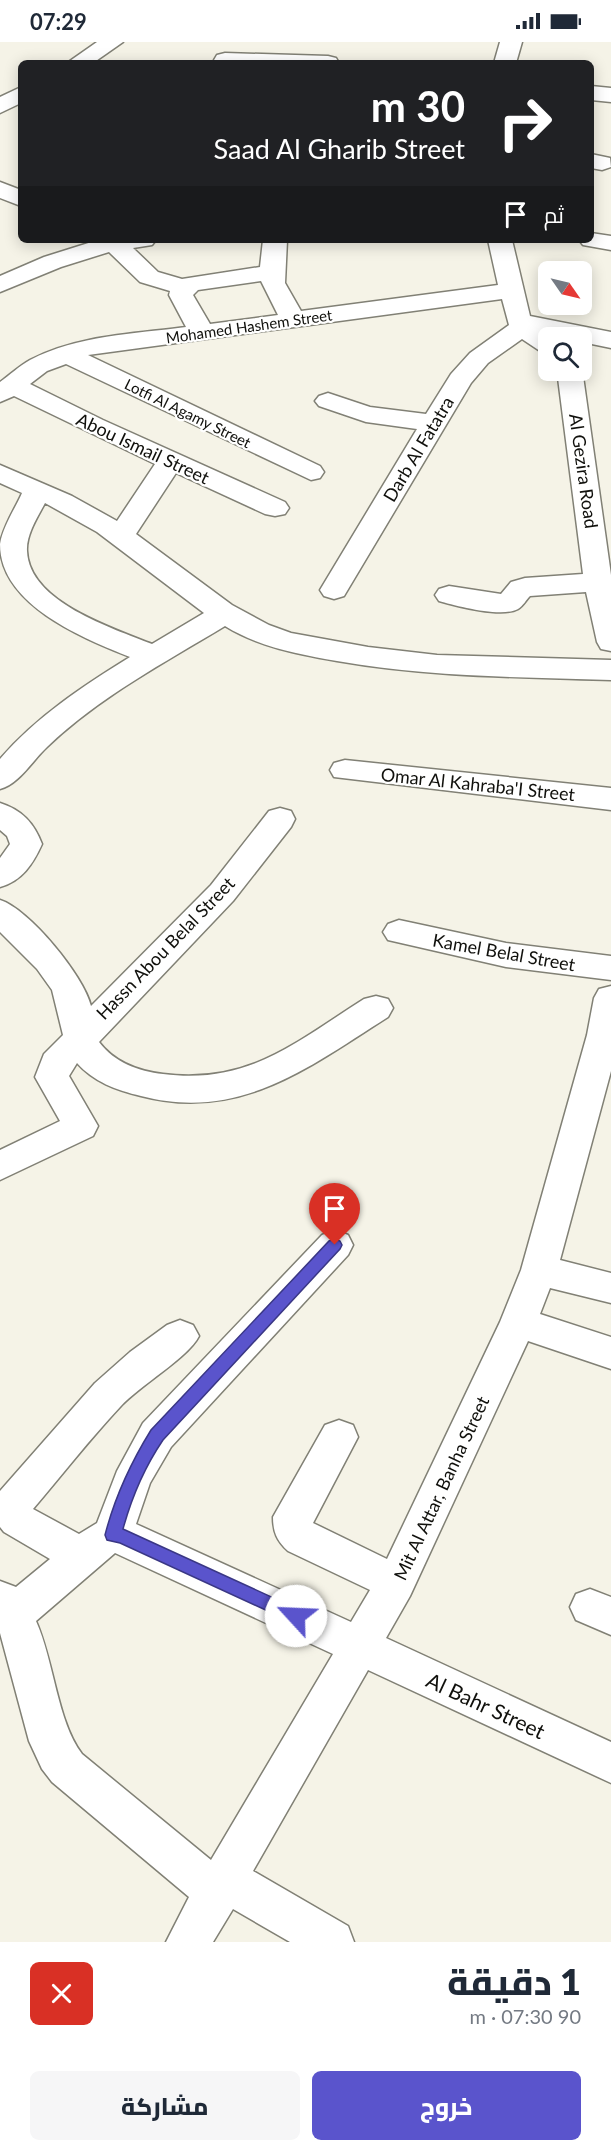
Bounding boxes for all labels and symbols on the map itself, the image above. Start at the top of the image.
north arrow [538,261,592,315]
street label: Mohamed Hashem Street [165,305,334,347]
street label: Lotfi Al Agamy Street [122,375,255,452]
street label: Darb Al Fatatra [378,392,458,506]
street label: Abou Ismail Street [73,408,213,489]
street label: Al Gezira Road [565,412,603,530]
street label: Omar Al Kahraba'I Street [380,763,577,805]
street label: Hassn Abou Belal Street [91,872,239,1024]
street label: Kamel Belal Street [431,929,578,975]
pin [309,1183,360,1245]
street label: Mit Al Attar, Banha Street [389,1392,494,1584]
position arrow [264,1584,328,1648]
street label: Al Bahr Street [423,1667,550,1744]

